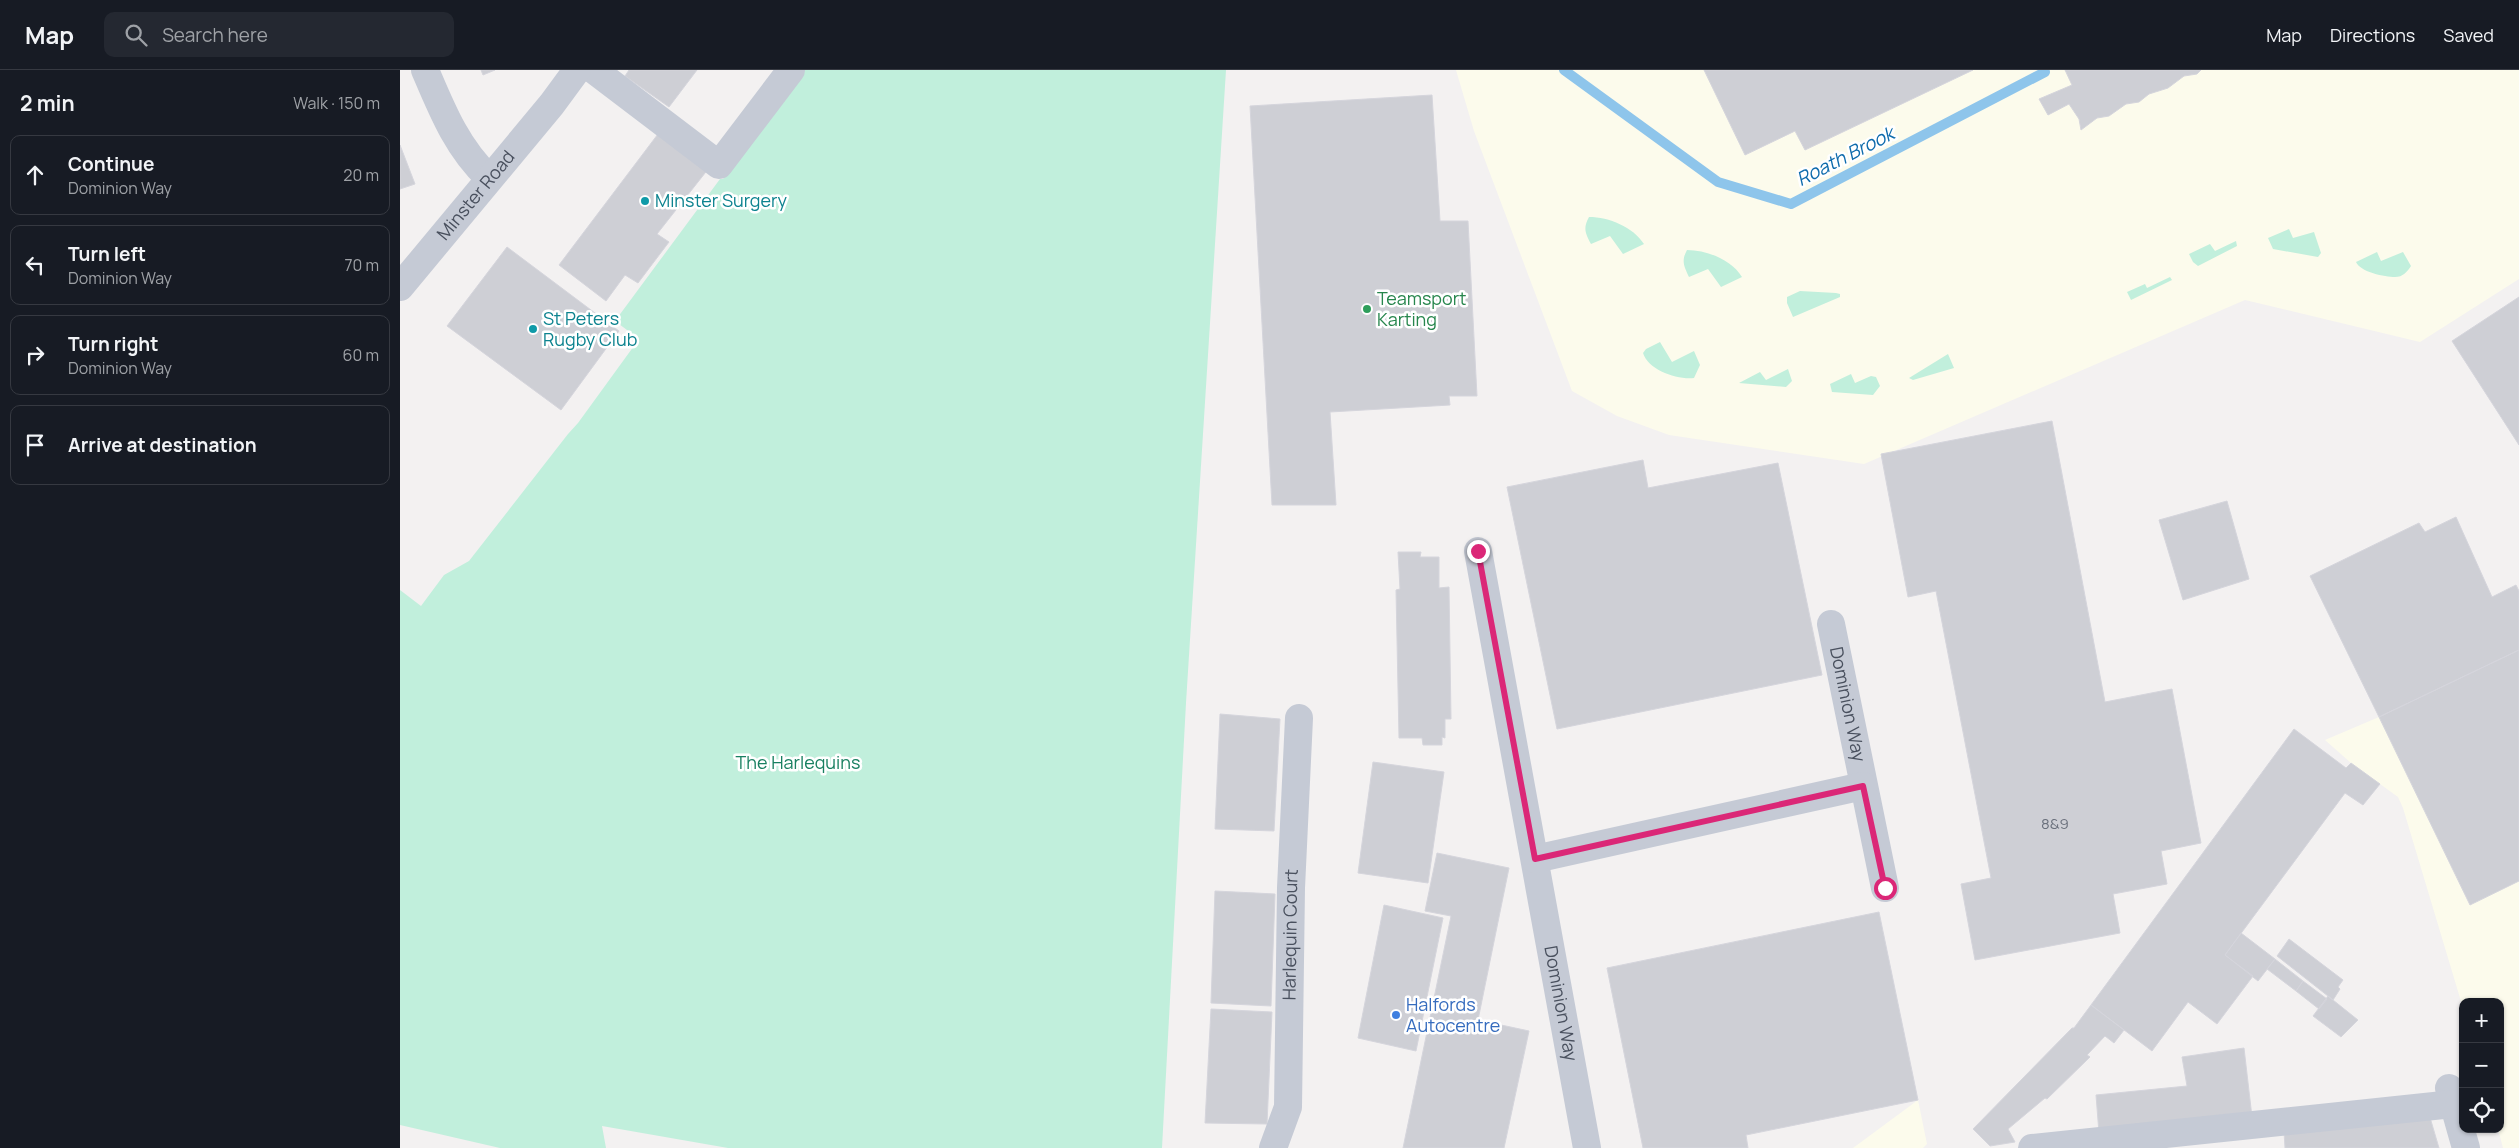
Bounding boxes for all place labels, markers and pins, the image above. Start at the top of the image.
place label: Minster Surgery [655,188,787,212]
marker: Minster Surgery [639,195,651,207]
place label: Teamsport Karting [1377,286,1466,331]
marker: Teamsport Karting [1361,303,1373,315]
place label: St Peters Rugby Club [543,306,637,351]
marker: St Peters Rugby Club [527,323,539,335]
place label: Halfords Autocentre [1406,992,1500,1037]
marker: Halfords Autocentre [1390,1009,1402,1021]

